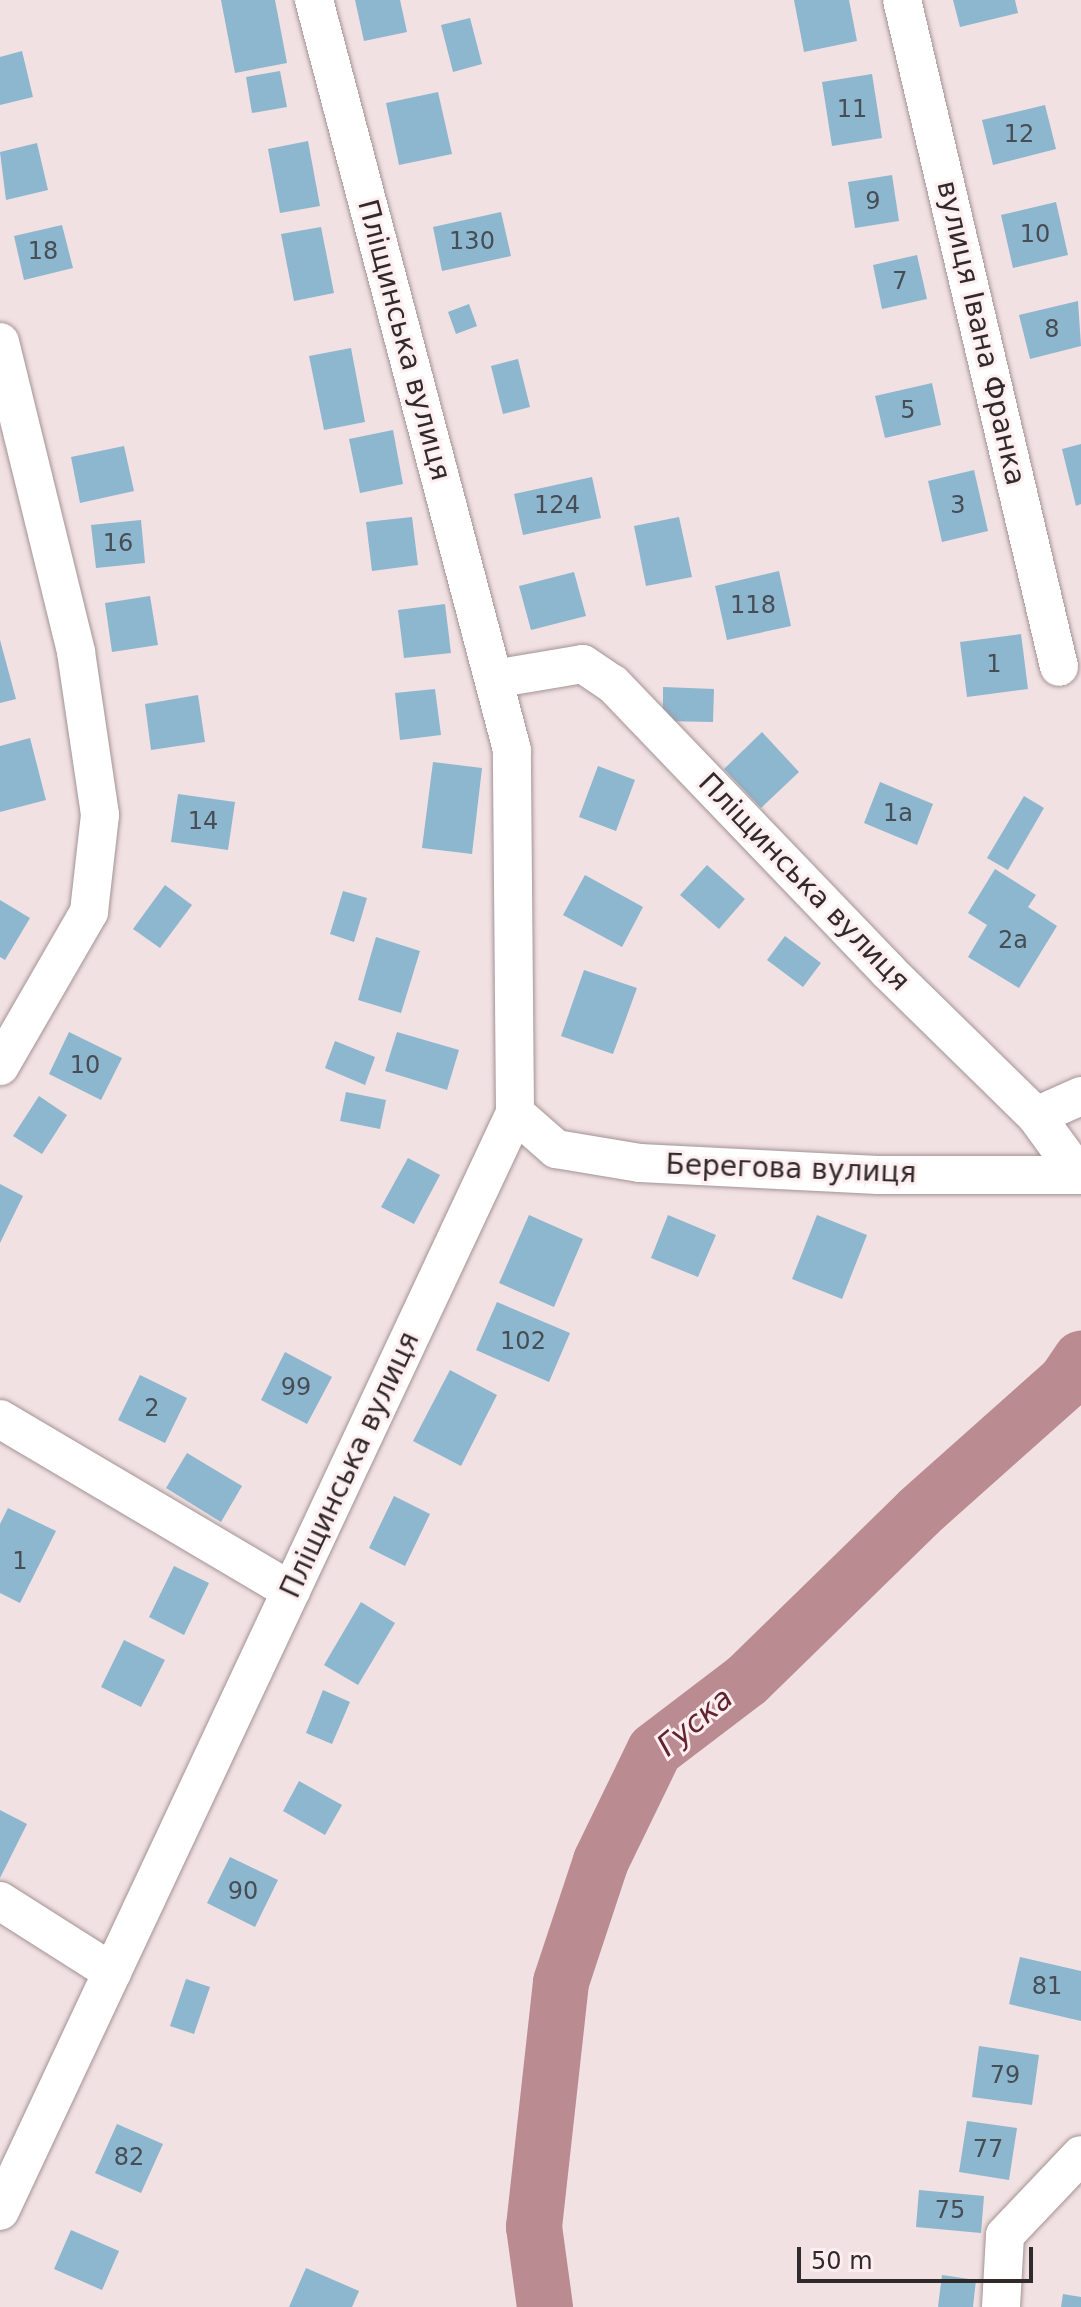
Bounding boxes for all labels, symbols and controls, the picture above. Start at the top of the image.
house number: 11 [837,96,867,124]
house number: 12 [1004,121,1034,149]
street label: вулиця Івана Франка [930,177,1032,489]
house number: 9 [865,188,881,216]
street label: Пліщинська вулиця [350,196,458,484]
house number: 10 [1020,221,1050,249]
house number: 130 [449,228,495,256]
house number: 18 [28,238,58,266]
house number: 7 [892,268,908,296]
house number: 8 [1044,316,1060,344]
house number: 5 [900,397,916,425]
house number: 124 [534,492,580,520]
house number: 3 [950,492,966,520]
house number: 16 [103,530,133,558]
house number: 118 [730,592,776,620]
house number: 1 [986,651,1002,679]
street label: Пліщинська вулиця [691,766,917,998]
house number: 1а [883,800,913,828]
house number: 14 [188,808,218,836]
house number: 2а [998,927,1028,955]
house number: 10 [70,1052,100,1080]
street label: Берегова вулиця [665,1148,917,1190]
street label: Пліщинська вулиця [274,1327,426,1603]
house number: 102 [500,1328,546,1356]
house number: 99 [281,1374,311,1402]
house number: 2 [144,1395,160,1423]
house number: 1 [12,1548,28,1576]
water label: Гуска [650,1680,740,1764]
house number: 90 [228,1878,258,1906]
house number: 81 [1032,1973,1062,2001]
house number: 79 [990,2062,1020,2090]
house number: 77 [973,2136,1003,2164]
house number: 82 [114,2144,144,2172]
house number: 75 [935,2197,965,2225]
scale bar [801,2231,1037,2281]
text: 50 m [811,2247,873,2275]

